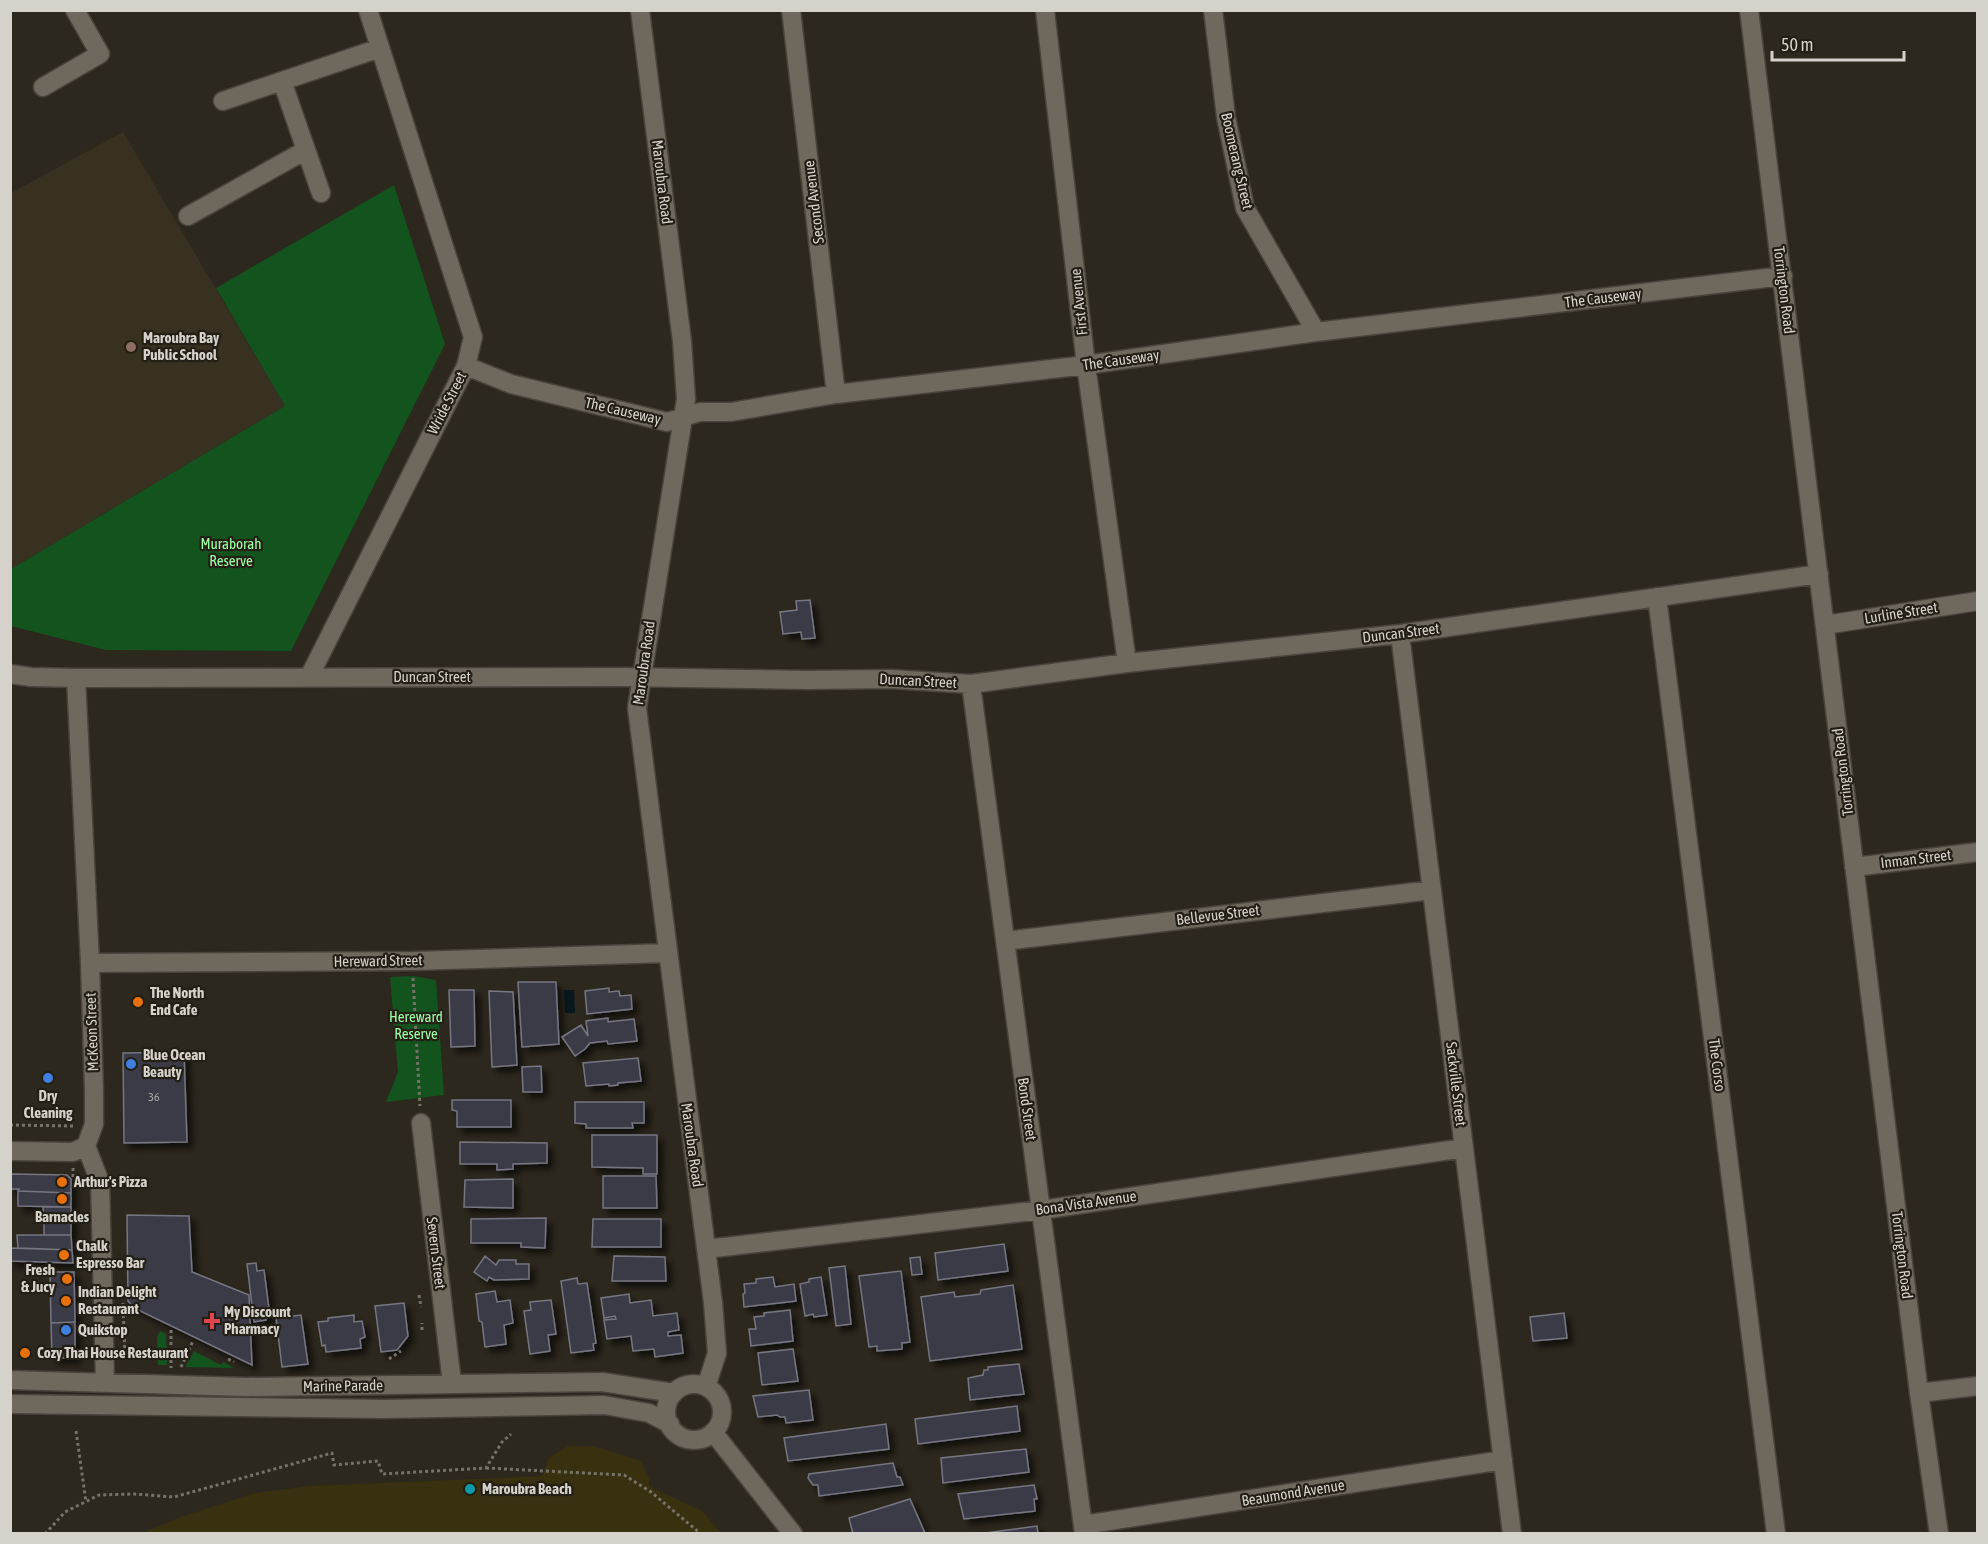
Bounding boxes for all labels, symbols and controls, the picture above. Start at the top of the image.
scale bar [1772,24,1904,62]
text: 50 m [1781,34,1813,55]
street label: Boomerang Street [1218,111,1257,211]
street label: Maroubra Road [649,139,676,225]
street label: Second Avenue [800,159,827,245]
street label: Torrington Road [1771,245,1798,335]
street label: First Avenue [1067,268,1090,336]
street label: The Causeway [1564,284,1642,311]
place label: Maroubra Bay Public School [143,329,220,363]
marker: Maroubra Bay Public School [124,340,138,354]
street label: The Causeway [1081,346,1160,373]
street label: Wride Street [424,369,469,437]
street label: The Causeway [584,394,663,427]
park label: Muraborah Reserve [201,535,261,569]
street label: Lurline Street [1863,598,1939,627]
street label: Duncan Street [1361,619,1441,646]
street label: Maroubra Road [629,620,658,706]
street label: Duncan Street [393,668,471,685]
street label: Duncan Street [879,670,957,691]
street label: Torrington Road [1829,727,1856,817]
street label: Inman Street [1880,846,1952,871]
street label: Bellevue Street [1175,901,1260,928]
street label: Hereward Street [333,951,423,970]
place label: The North End Cafe [150,984,204,1018]
street label: McKeon Street [82,992,101,1072]
marker: The North End Cafe [131,995,145,1009]
park label: Hereward Reserve [389,1008,443,1042]
street label: The Corso [1706,1038,1729,1092]
street label: Sackville Street [1443,1041,1470,1127]
place label: Blue Ocean Beauty [143,1046,206,1080]
marker: Blue Ocean Beauty [124,1057,138,1071]
marker: Dry Cleaning [41,1071,55,1085]
street label: Bond Street [1015,1076,1040,1142]
place label: Dry Cleaning [24,1087,73,1121]
house number: 36 [148,1090,160,1104]
street label: Maroubra Road [678,1102,707,1188]
place label: Arthur's Pizza [73,1173,147,1190]
marker: Arthur's Pizza [55,1175,69,1189]
street label: Bona Vista Avenue [1035,1187,1138,1218]
marker: Barnacles [55,1192,69,1206]
place label: Barnacles [35,1208,90,1225]
street label: Torrington Road [1889,1210,1916,1300]
street label: Severn Street [424,1216,449,1290]
place label: Chalk Espresso Bar [76,1237,145,1271]
marker: Chalk Espresso Bar [57,1248,71,1262]
place label: Fresh & Jucy [21,1261,56,1295]
marker: Fresh & Jucy [60,1272,74,1286]
place label: Indian Delight Restaurant [78,1283,157,1317]
marker: Indian Delight Restaurant [59,1294,73,1308]
place label: My Discount Pharmacy [224,1303,292,1337]
marker: My Discount Pharmacy [205,1314,219,1328]
place label: Quikstop [78,1321,128,1338]
marker: Quikstop [59,1323,73,1337]
place label: Cozy Thai House Restaurant [37,1344,189,1361]
marker: Cozy Thai House Restaurant [18,1346,32,1360]
street label: Marine Parade [303,1376,383,1395]
street label: Beaumond Avenue [1240,1476,1346,1509]
place label: Maroubra Beach [482,1480,572,1497]
marker: Maroubra Beach [463,1482,477,1496]

